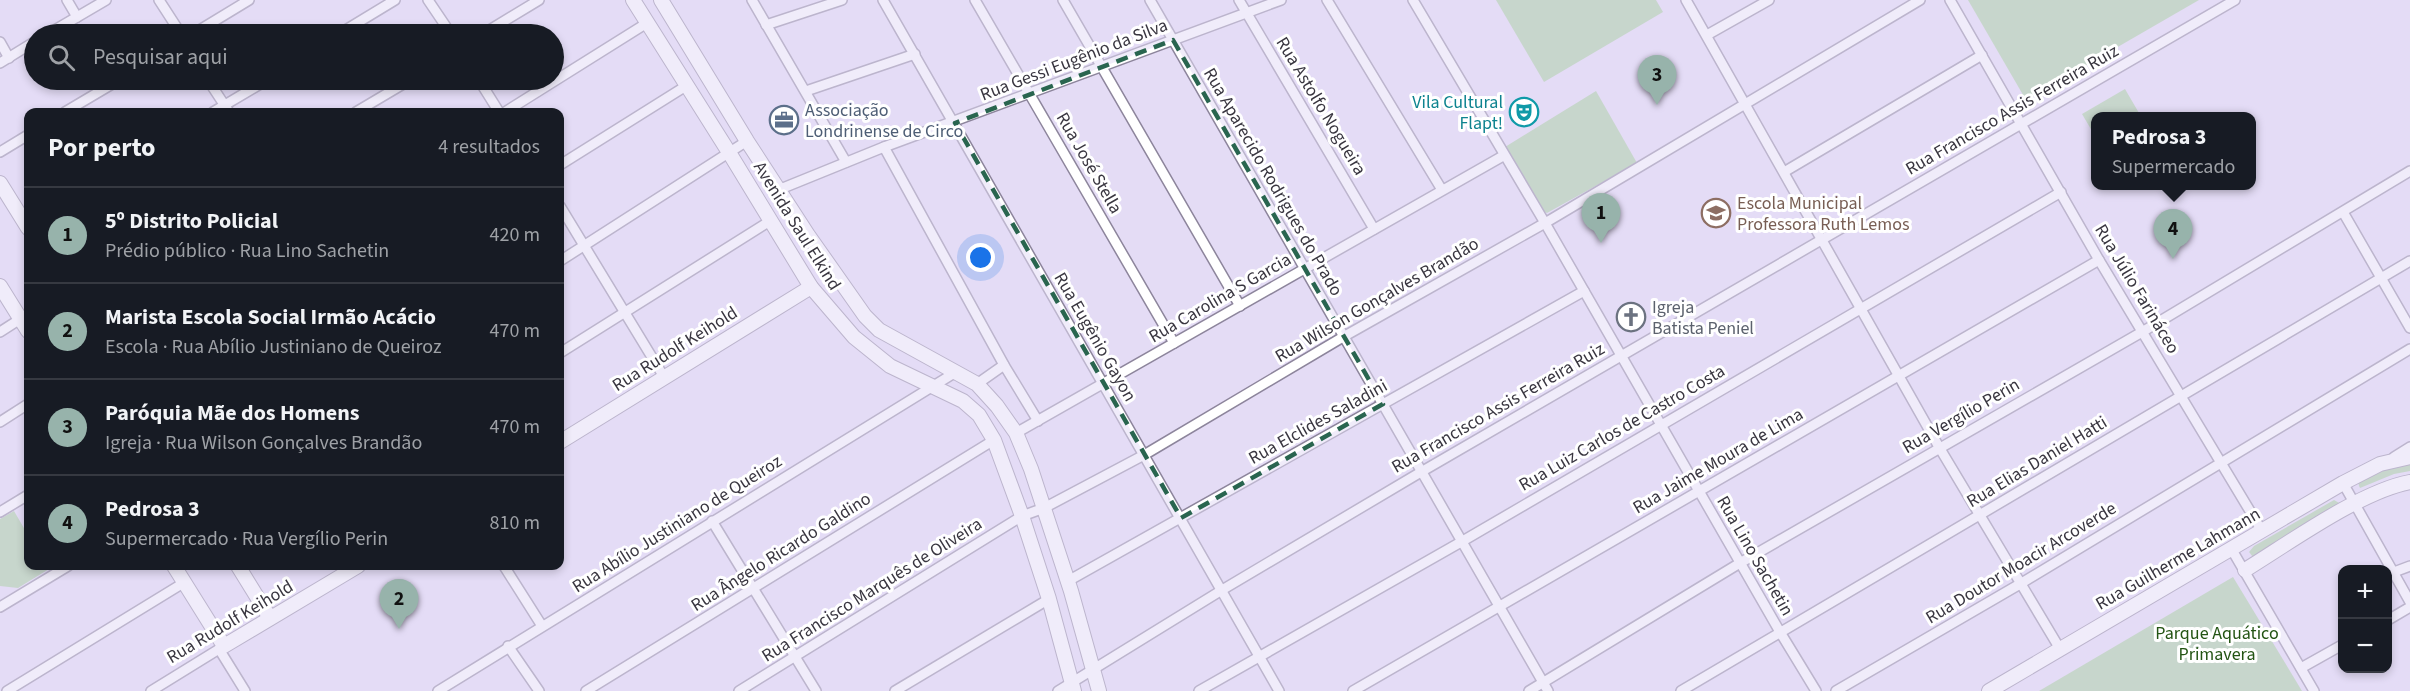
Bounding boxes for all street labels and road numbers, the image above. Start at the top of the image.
street label: Rua Gessi Eugênio da Silva [977,13,1171,107]
street label: Rua Astolfo Nogueira [1270,32,1372,180]
street label: Rua Francisco Assis Ferreira Ruiz [1901,38,2123,181]
street label: Rua Aparecido Rodrigues do Prado [1197,63,1349,301]
street label: Rua José Stella [1050,108,1128,218]
street label: Avenida Saul Elkind [747,157,847,295]
street label: Rua Júlio Farináceo [2088,220,2186,358]
street label: Rua Wilson Gonçalves Brandão [1270,231,1484,369]
street label: Rua Carolina S Garcia [1144,247,1296,349]
street label: Rua Eugênio Gayon [1048,268,1142,406]
street label: Rua Rudolf Keihold [607,300,743,398]
street label: Rua Francisco Assis Ferreira Ruiz [1387,336,1609,479]
street label: Rua Luiz Carlos de Castro Costa [1514,359,1730,497]
street label: Rua Vergílio Perin [1898,372,2024,460]
street label: Rua Elclides Saladini [1244,373,1392,471]
street label: Rua Jaime Moura de Lima [1628,402,1808,520]
street label: Rua Elias Daniel Hatti [1962,410,2112,514]
street label: Rua Abílio Justiniano de Queiroz [567,449,787,599]
street label: Rua Ângelo Ricardo Galdino [686,486,876,618]
street label: Rua Lino Sachetin [1710,491,1800,621]
street label: Rua Doutor Moacir Arcoverde [1921,496,2121,630]
street label: Rua Guilherme Lahmann [2091,502,2265,616]
street label: Rua Francisco Marquês de Oliveira [757,512,987,668]
street label: Rua Rudolf Keihold [162,574,298,670]

